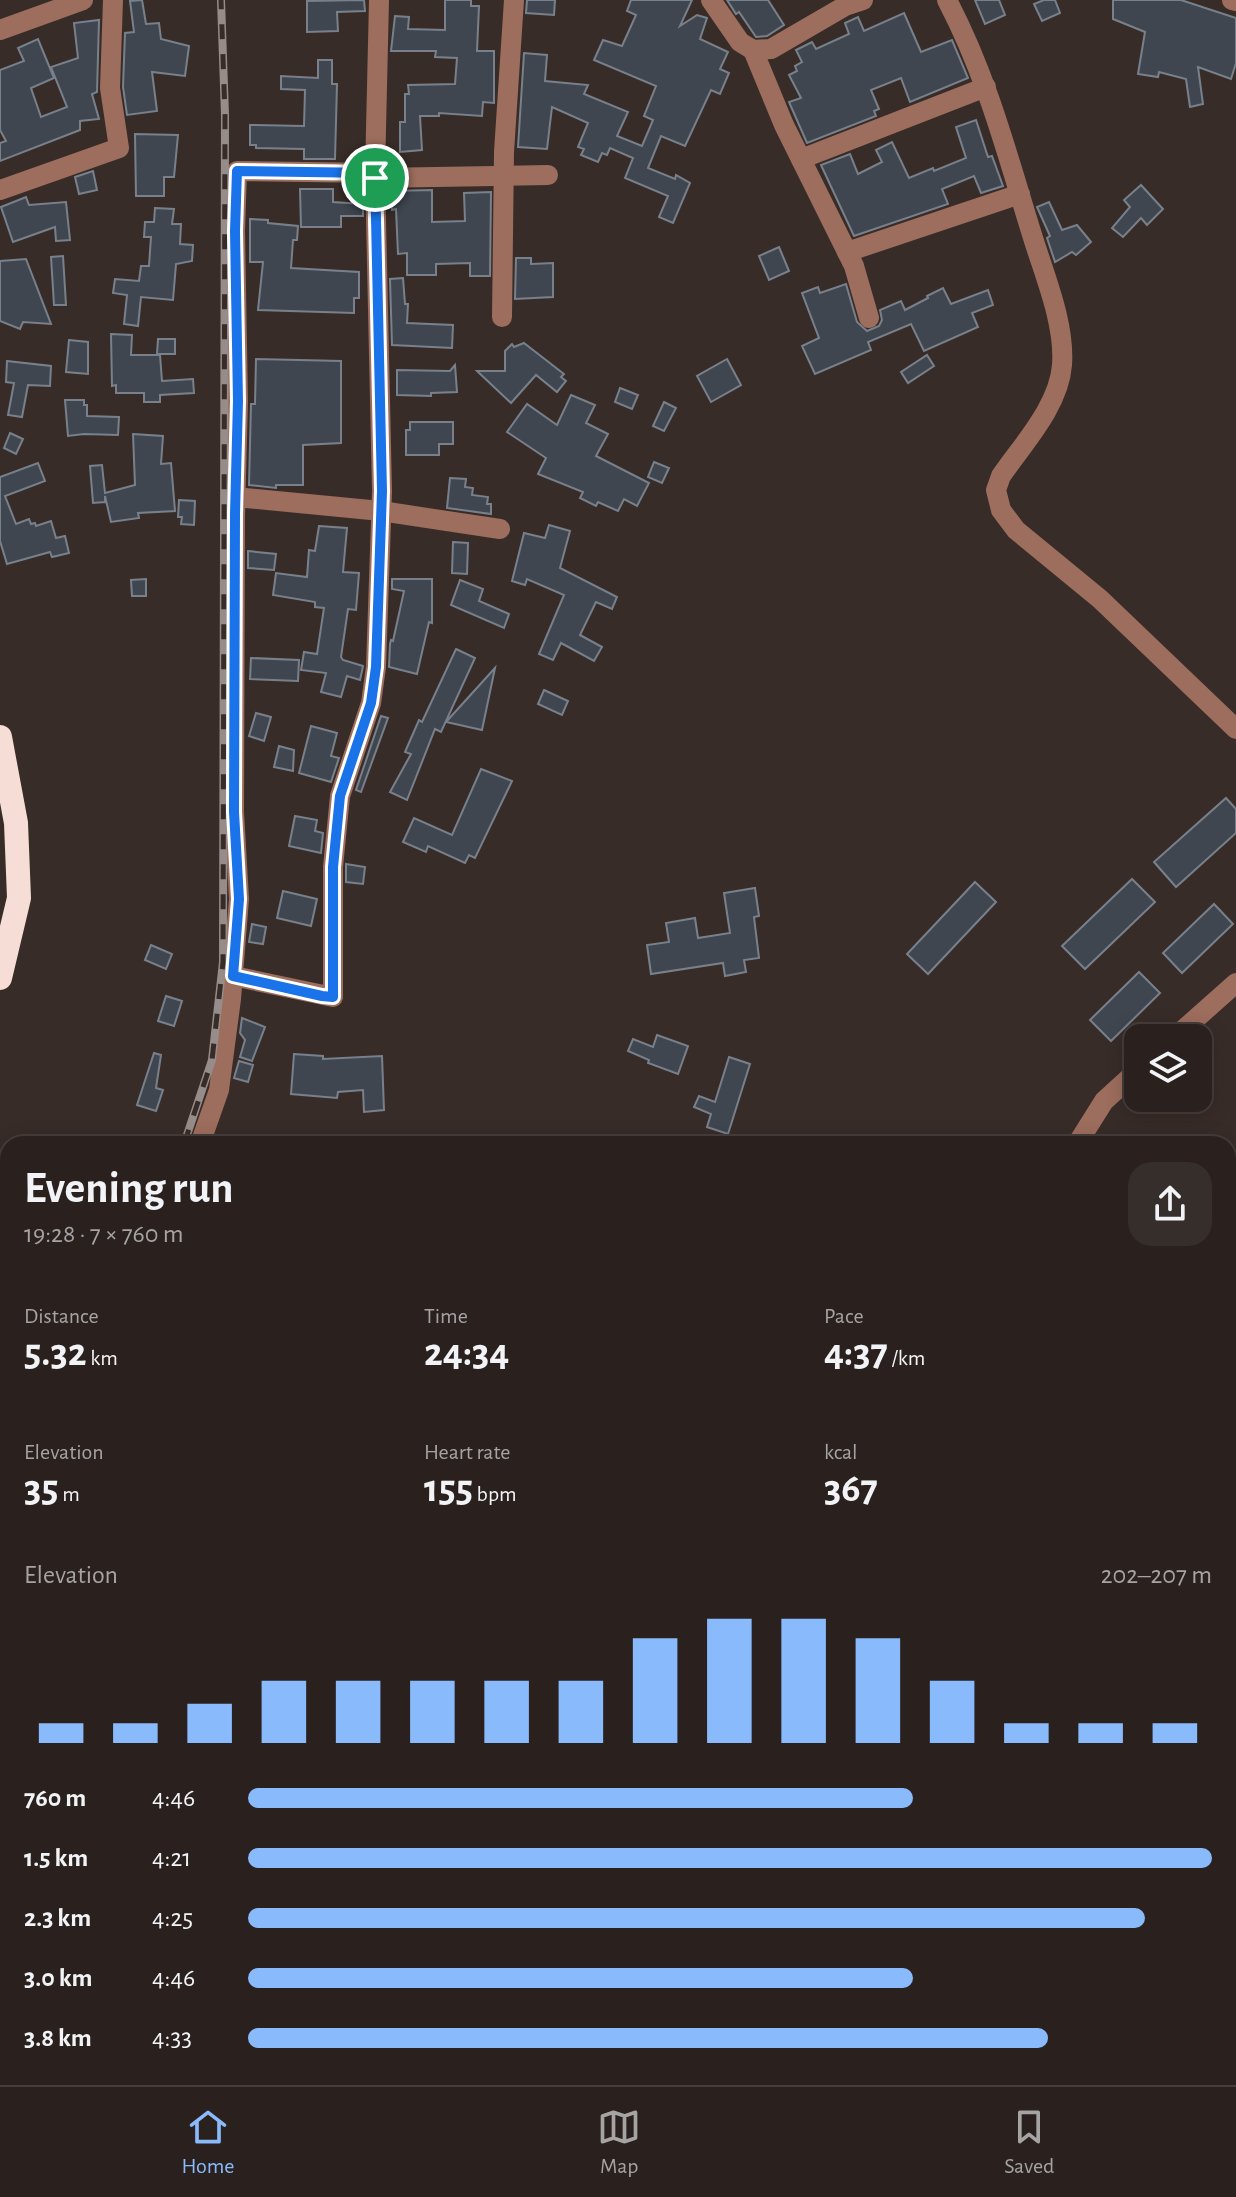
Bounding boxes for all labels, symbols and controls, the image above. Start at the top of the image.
pin [341,144,409,212]
icon: arrive [353,156,397,200]
map controls [1124,1024,1212,1112]
button: layers [1124,1024,1212,1112]
button: share [1128,1162,1212,1246]
text: Evening run [24,1167,233,1211]
text: 19:28 · 7 × 760 m [24,1221,184,1247]
text: Distance [24,1305,99,1327]
text: Time [424,1305,468,1327]
text: Pace [824,1305,864,1327]
text: 5.32 [24,1333,87,1373]
text: 24:34 [424,1333,509,1373]
text: 4:37 [824,1333,888,1373]
text: km [87,1347,118,1369]
text: /km [888,1347,925,1369]
text: Elevation [24,1441,104,1463]
text: Heart rate [424,1441,510,1463]
text: kcal [824,1441,858,1463]
text: 35 [24,1469,59,1509]
text: 155 [424,1469,473,1509]
text: 367 [824,1469,878,1509]
text: m [59,1483,80,1505]
text: bpm [473,1483,517,1505]
text: Elevation [24,1562,118,1588]
text: 202–207 m [1101,1562,1212,1588]
text: 760 m [24,1785,86,1811]
text: 4:46 [152,1785,195,1811]
text: 1.5 km [24,1845,88,1871]
text: 4:21 [152,1845,191,1871]
text: 2.3 km [24,1905,91,1931]
text: 4:25 [152,1905,193,1931]
text: 3.0 km [24,1965,92,1991]
text: 4:46 [152,1965,195,1991]
text: 3.8 km [24,2025,92,2051]
text: 4:33 [152,2025,192,2051]
tab: Home [181,2105,234,2179]
tab: Map [597,2105,641,2179]
tab: Saved [1004,2105,1055,2179]

